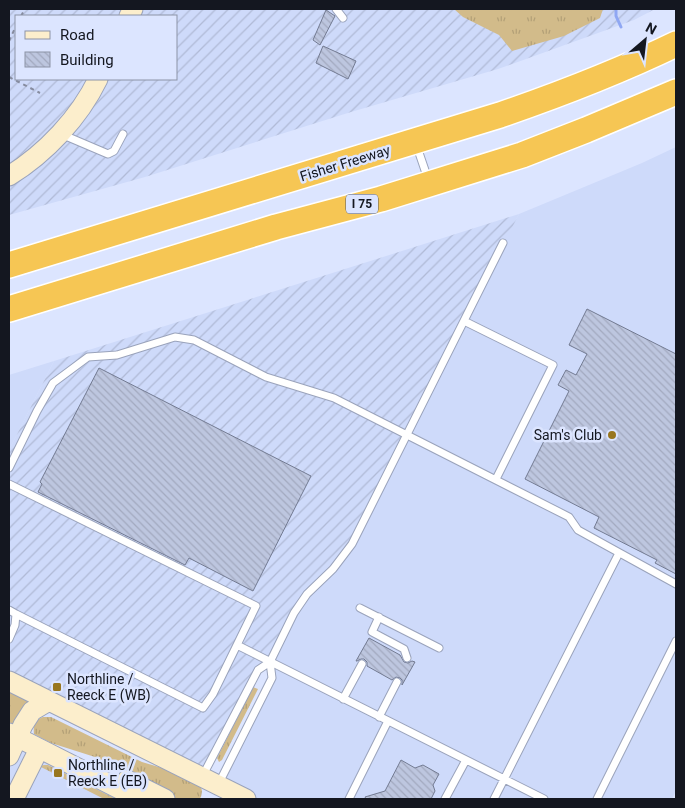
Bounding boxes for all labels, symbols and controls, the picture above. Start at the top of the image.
legend [15,15,178,80]
north arrow [620,15,670,65]
text: N [643,19,659,38]
text: Road [60,26,94,44]
text: Building [60,51,114,69]
street label: Fisher Freeway [298,142,392,184]
road number: I 75 [346,194,378,213]
place label: Sam's Club [534,427,602,443]
marker: Sam's Club [606,429,618,441]
place label: Northline / Reeck E (WB) [67,671,151,704]
marker: Northline / Reeck E (WB) [51,681,63,693]
place label: Northline / Reeck E (EB) [68,757,147,790]
marker: Northline / Reeck E (EB) [52,767,64,779]

